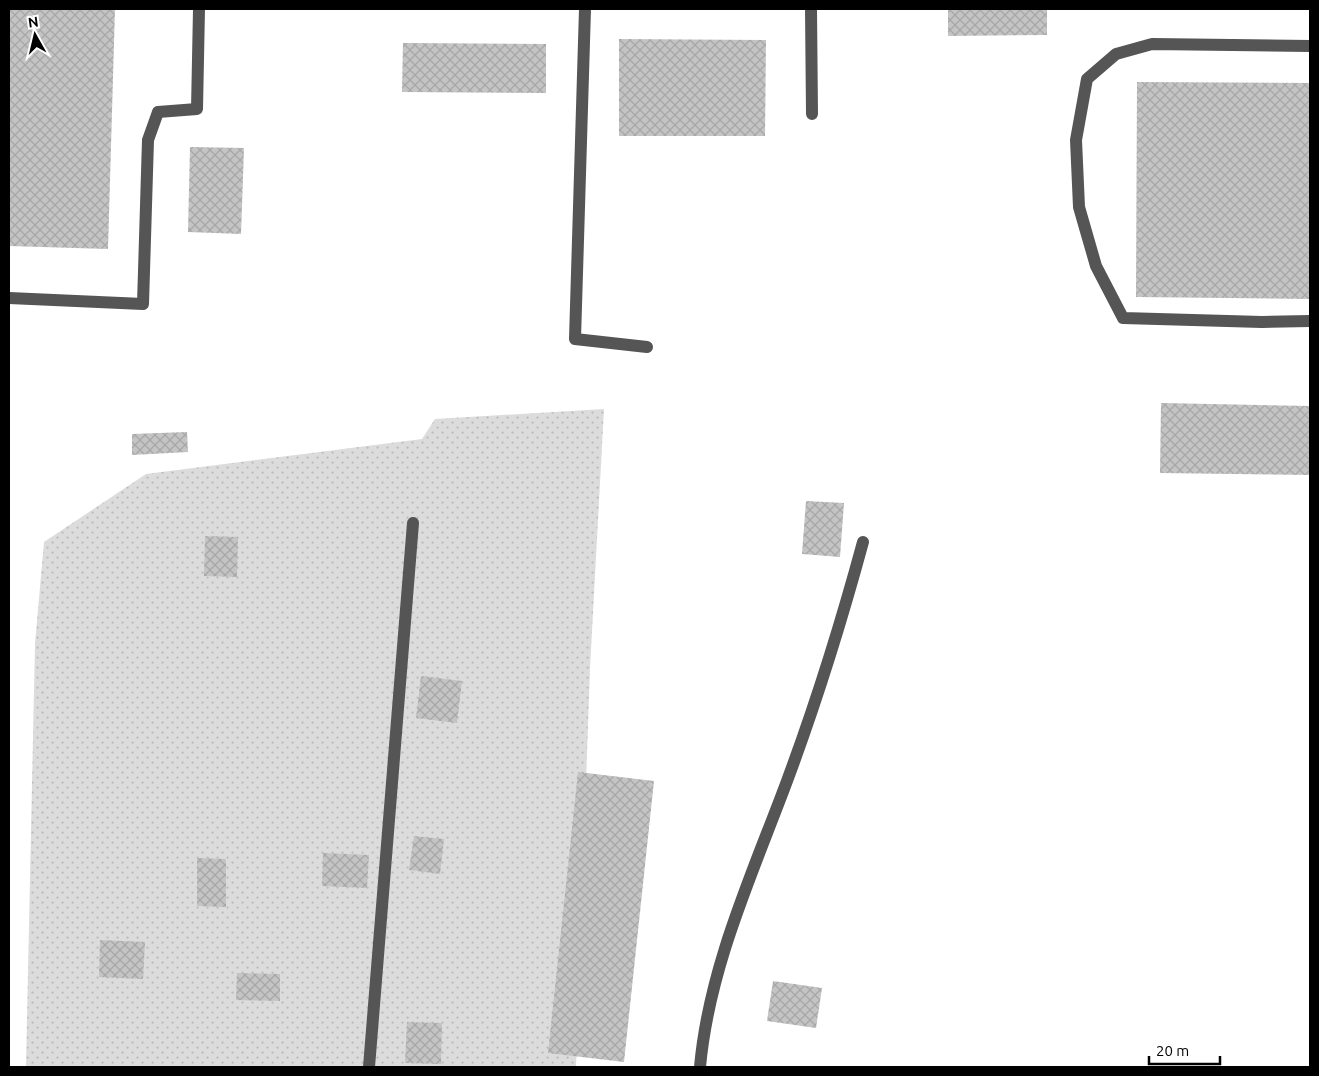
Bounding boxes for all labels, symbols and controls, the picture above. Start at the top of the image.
north arrow [10,10,60,60]
text: N [27,13,39,31]
scale bar [1149,1034,1220,1066]
text: 20 m [1156,1042,1189,1059]

